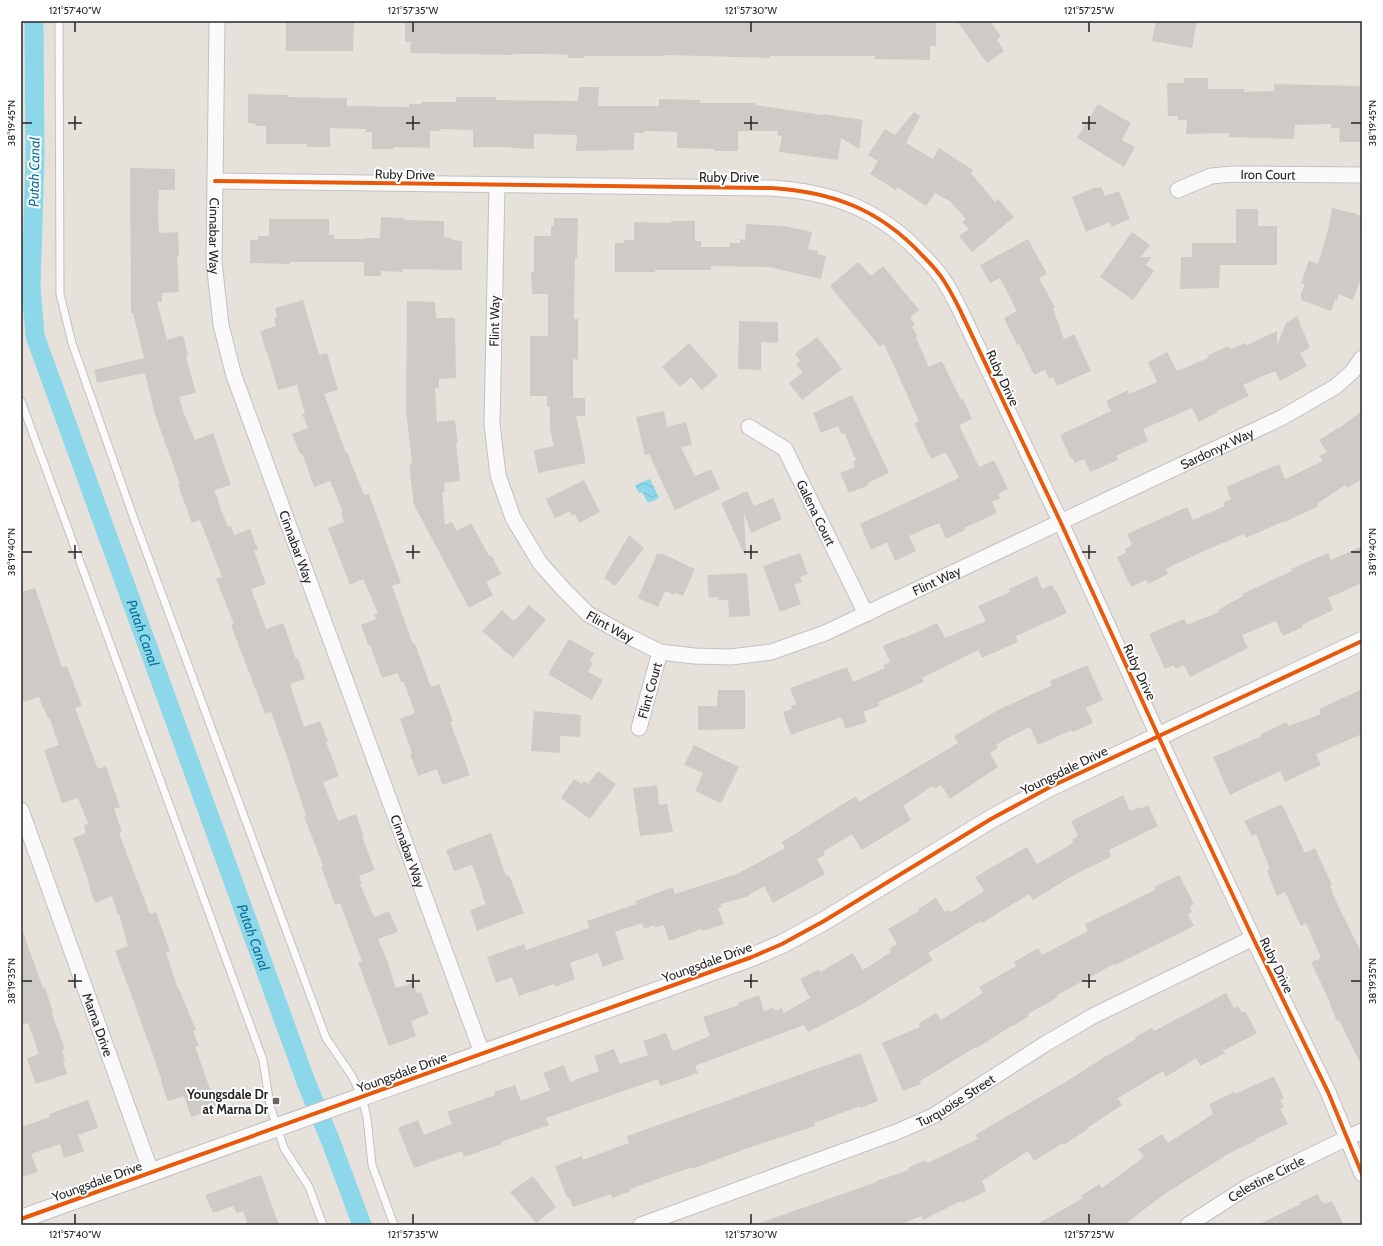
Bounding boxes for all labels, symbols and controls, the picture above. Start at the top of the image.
text: 121°57'40"W [49,4,102,17]
text: 121°57'35"W [388,4,439,17]
text: 121°57'30"W [725,4,777,17]
text: 121°57'25"W [1064,4,1115,17]
text: 38°19'45"N [5,100,18,146]
text: 38°19'45"N [1366,100,1379,146]
water label: Putah Canal [24,136,44,207]
street label: Ruby Drive [375,165,436,183]
street label: Iron Court [1241,166,1296,182]
street label: Ruby Drive [699,169,759,185]
street label: Cinnabar Way [206,197,223,276]
street label: Flint Way [486,295,502,347]
street label: Ruby Drive [983,347,1023,409]
street label: Sardonyx Way [1178,424,1257,472]
street label: Galena Court [793,477,839,549]
street label: Cinnabar Way [276,508,317,586]
text: 38°19'40"N [5,528,18,576]
text: 38°19'40"N [1366,528,1379,576]
street label: Flint Way [910,562,964,599]
water label: Putah Canal [122,597,163,669]
street label: Flint Way [584,607,637,646]
street label: Ruby Drive [1120,641,1160,703]
street label: Flint Court [634,660,665,720]
street label: Youngsdale Drive [1017,742,1110,798]
street label: Cinnabar Way [387,812,429,890]
water label: Putah Canal [233,901,274,974]
street label: Ruby Drive [1257,934,1298,996]
street label: Youngsdale Drive [659,938,754,986]
text: 38°19'35"N [5,958,18,1004]
text: 38°19'35"N [1366,958,1379,1004]
street label: Marna Drive [79,991,117,1059]
street label: Youngsdale Drive [354,1048,449,1096]
street label: Turquoise Street [914,1070,998,1130]
place label: Youngsdale Dr at Marna Dr [186,1086,269,1117]
marker: Youngsdale Dr at Marna Dr [271,1096,281,1106]
street label: Celestine Circle [1225,1152,1307,1205]
street label: Youngsdale Drive [49,1157,144,1205]
text: 121°57'40"W [49,1228,102,1241]
text: 121°57'35"W [388,1228,439,1241]
text: 121°57'30"W [725,1228,777,1241]
text: 121°57'25"W [1064,1228,1115,1241]

